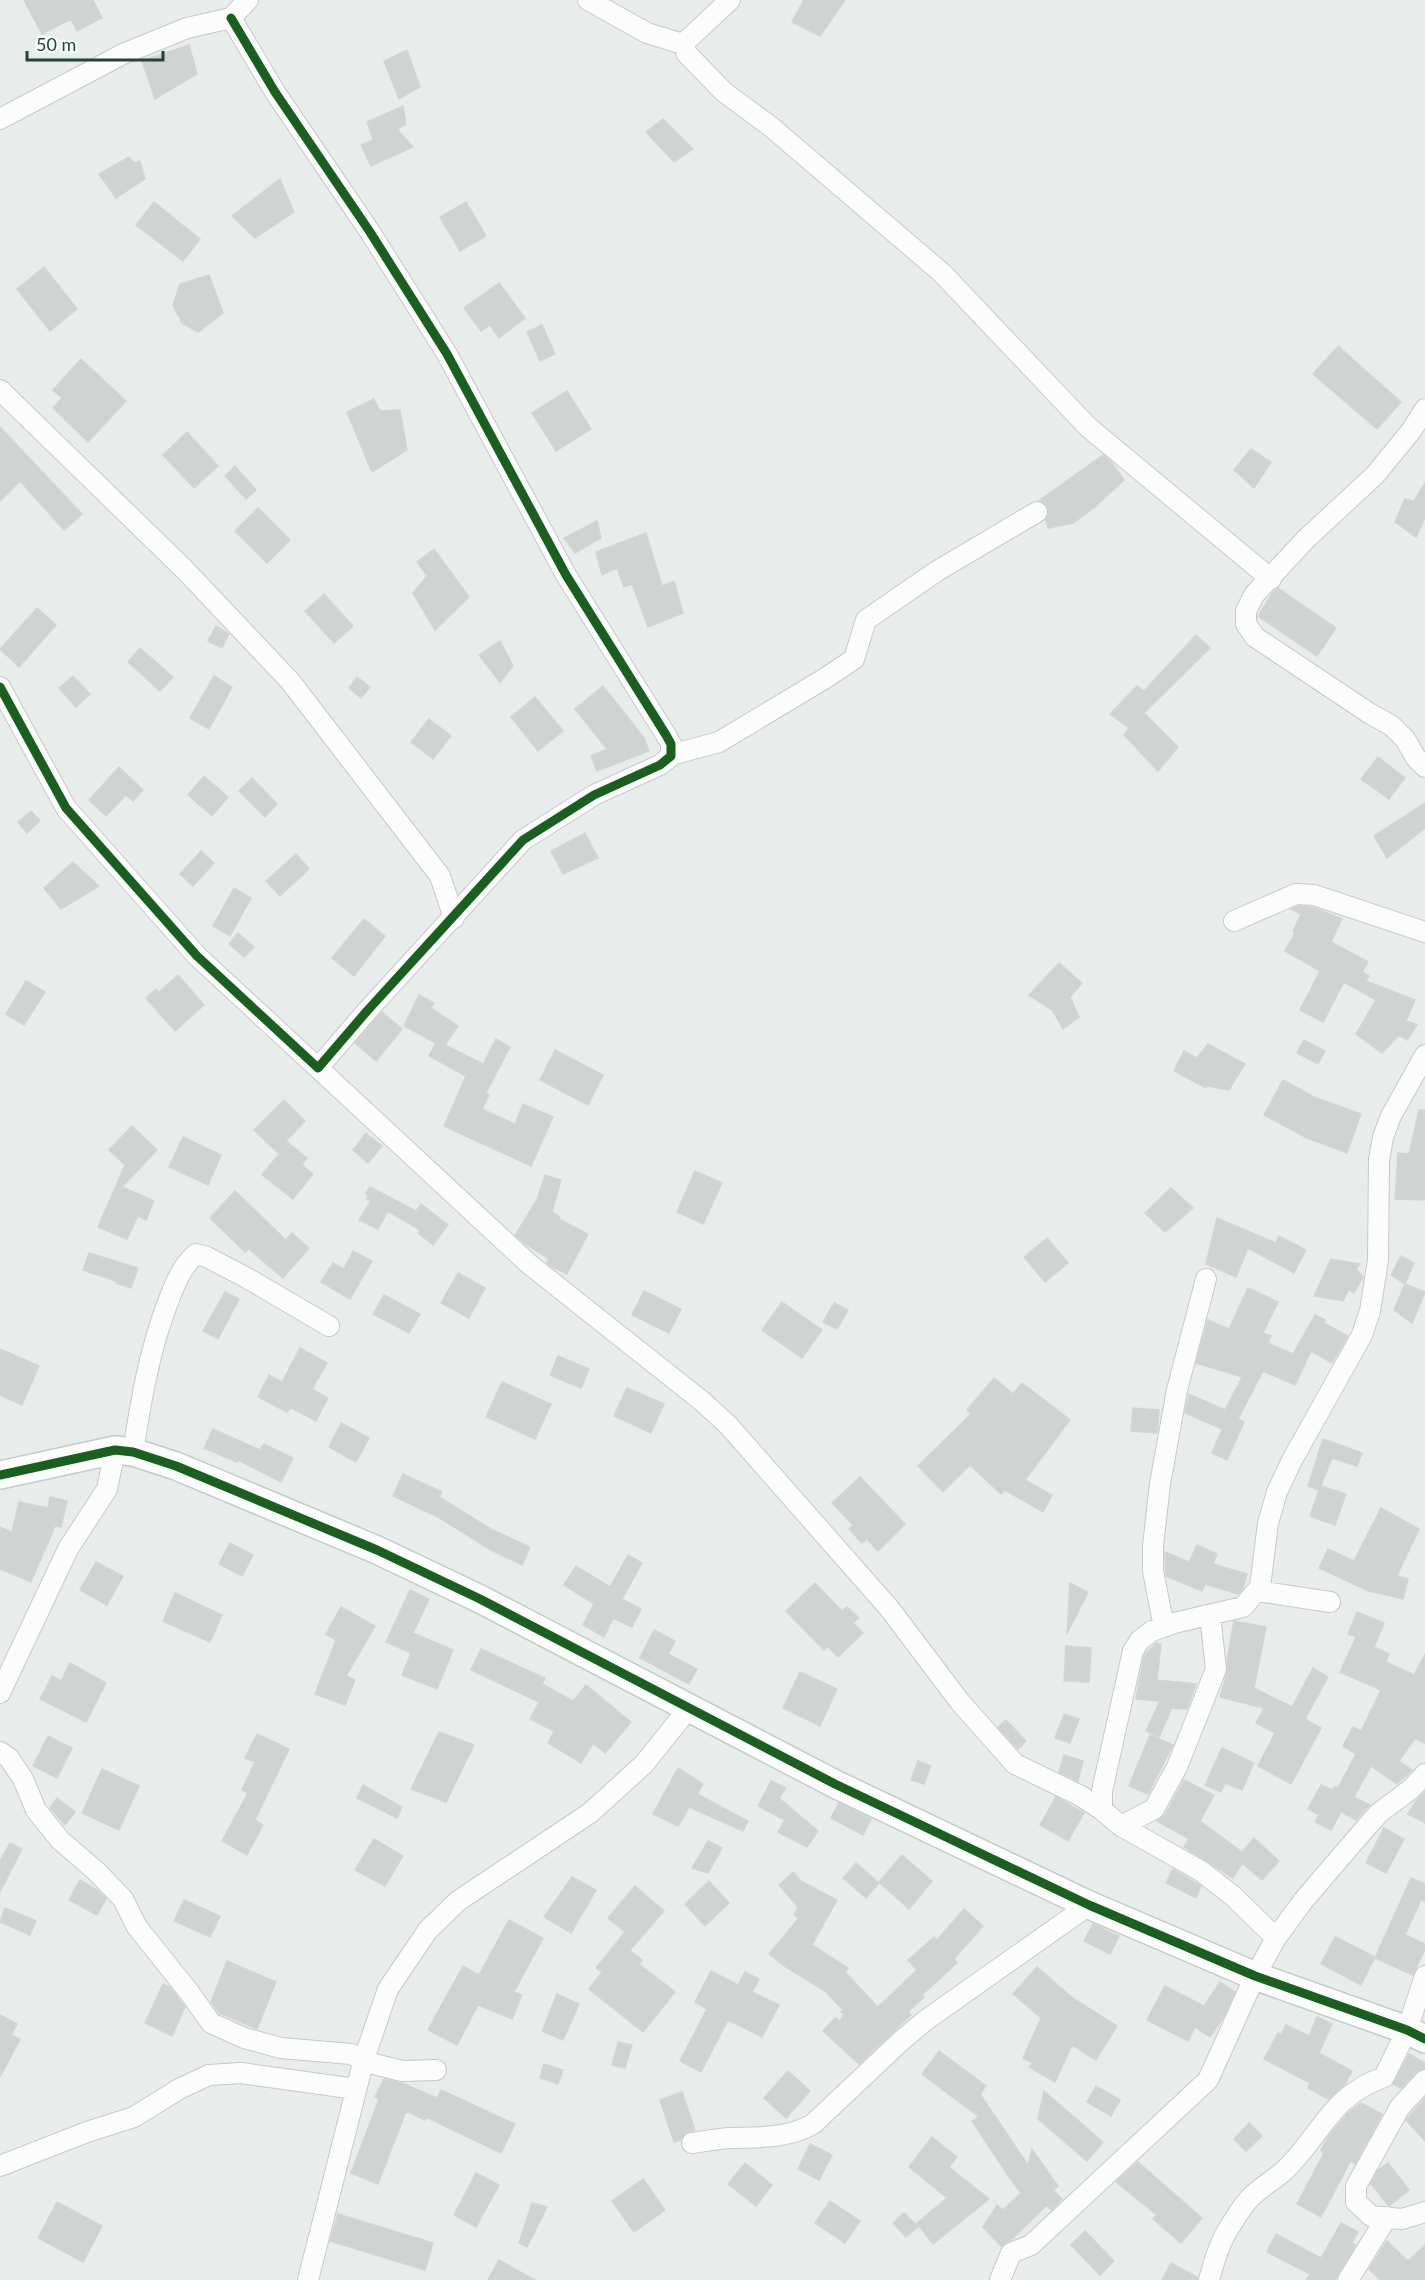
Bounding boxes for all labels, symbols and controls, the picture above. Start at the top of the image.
scale bar [27,24,164,62]
text: 50 m [36,33,76,55]

